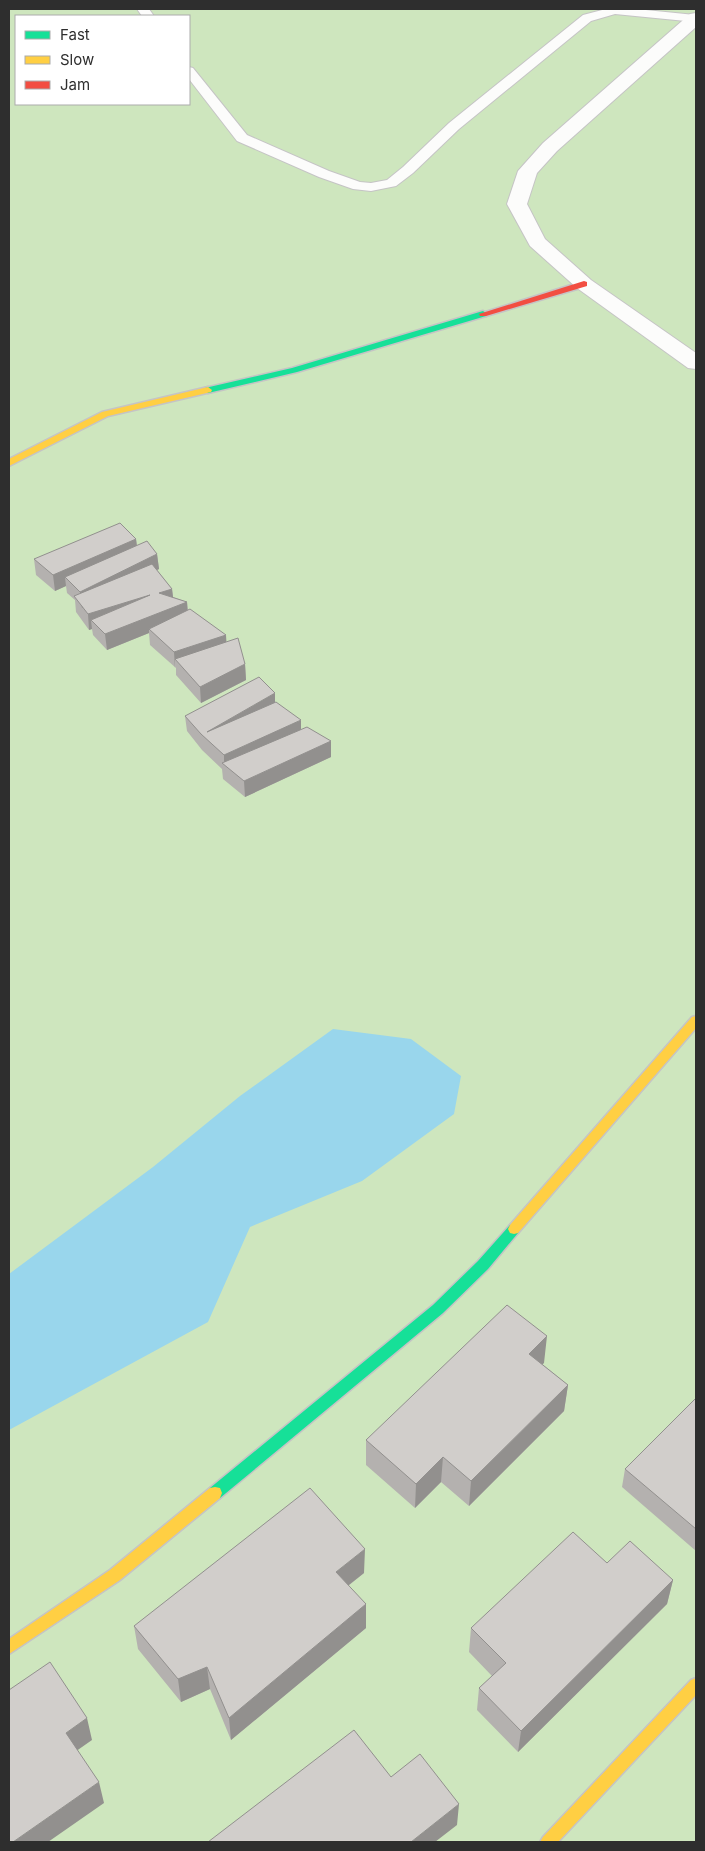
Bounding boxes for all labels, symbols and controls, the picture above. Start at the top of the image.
legend [15,15,190,105]
text: Fast [60,25,90,44]
text: Slow [60,50,94,69]
text: Jam [60,75,90,94]

